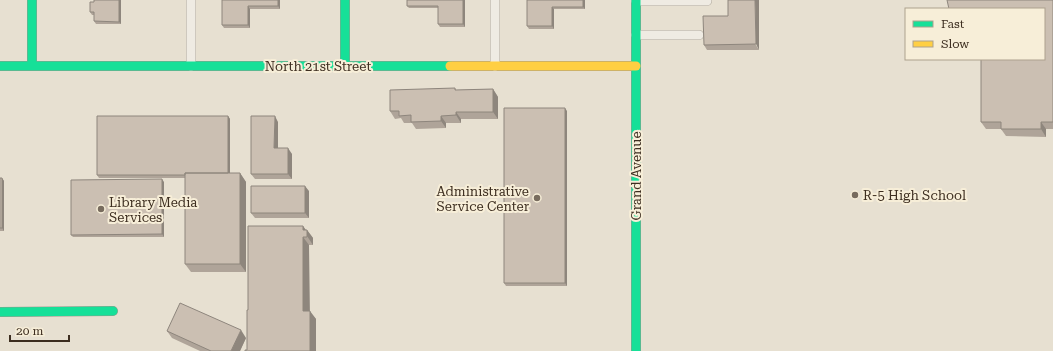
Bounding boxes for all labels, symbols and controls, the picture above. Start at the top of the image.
legend [905,8,1045,60]
text: Fast [941,17,965,31]
text: Slow [941,37,969,51]
street label: North 21st Street [265,59,371,74]
street label: Grand Avenue [629,131,644,221]
place label: Administrative Service Center [436,184,530,214]
place label: R-5 High School [863,188,966,203]
marker: R-5 High School [850,190,860,200]
marker: Administrative Service Center [532,193,542,203]
place label: Library Media Services [109,195,197,225]
marker: Library Media Services [96,204,106,214]
scale bar [10,317,69,343]
text: 20 m [16,324,43,338]

